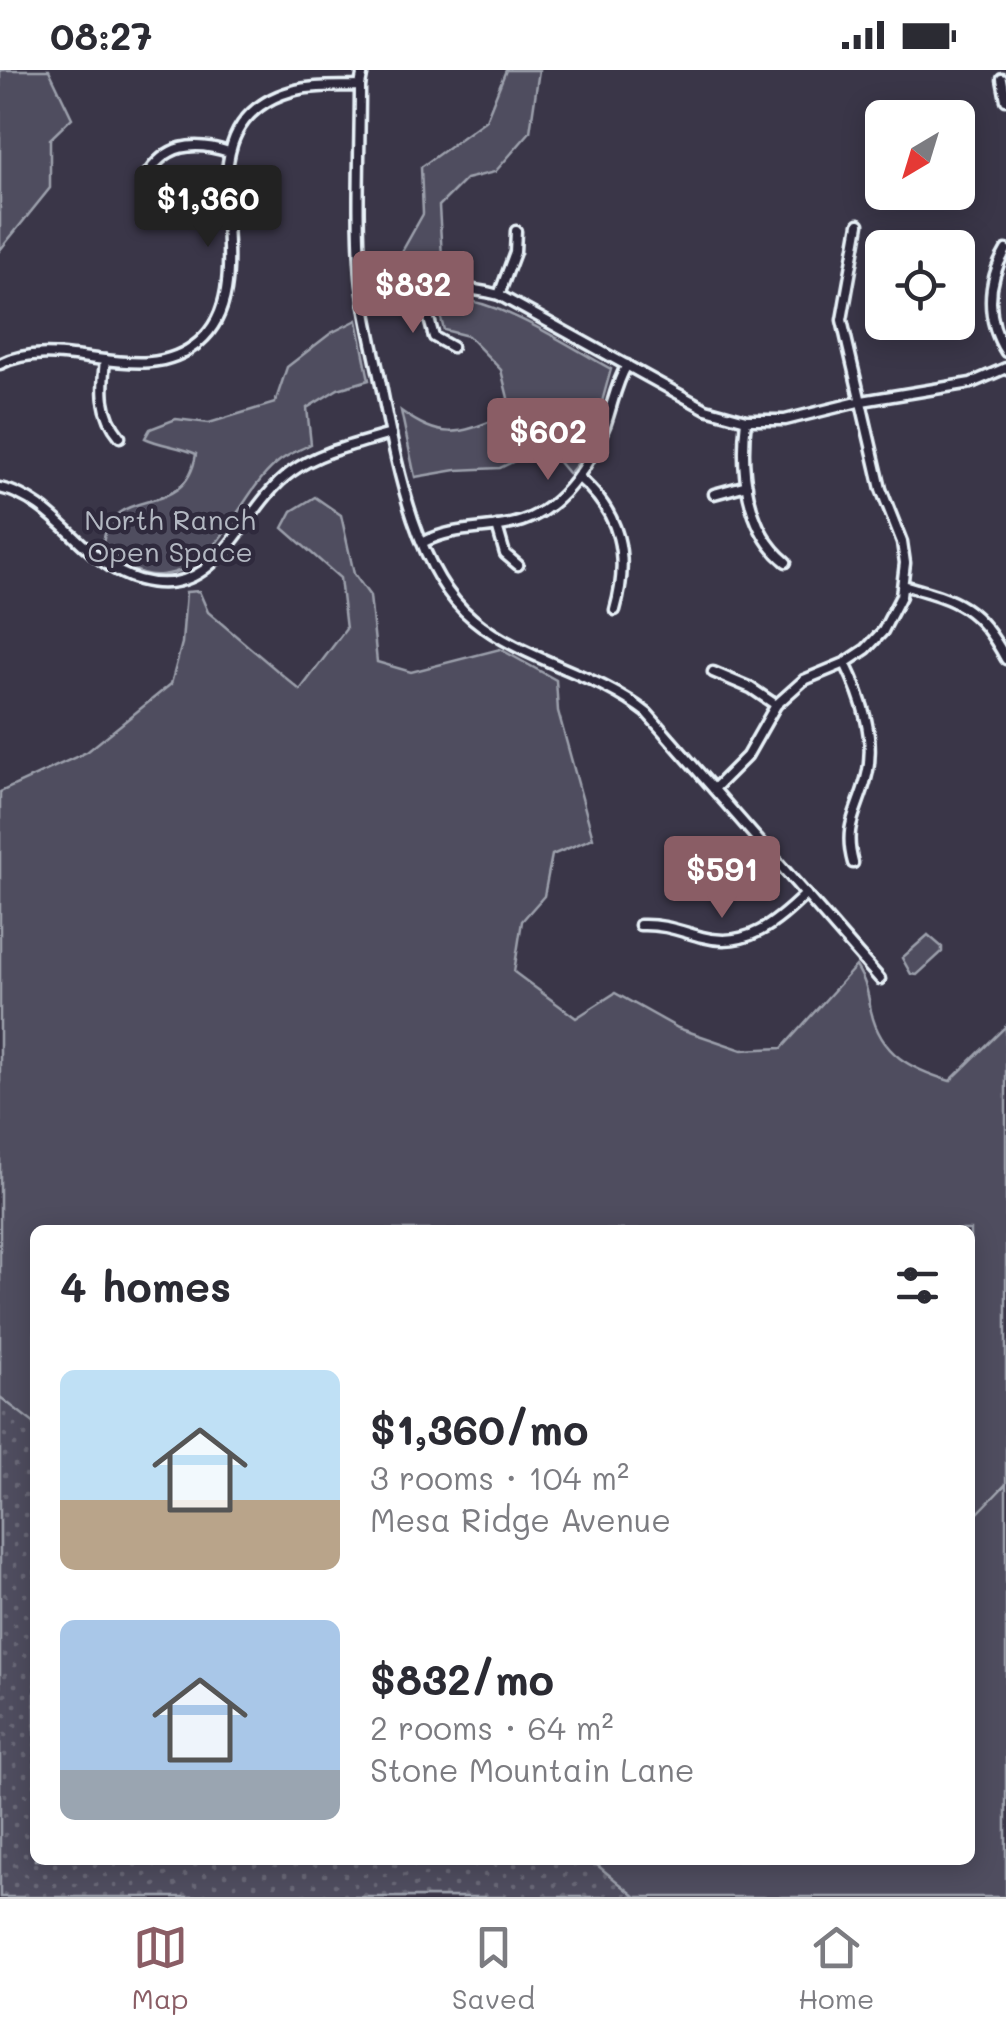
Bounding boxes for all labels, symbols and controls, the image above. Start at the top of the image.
text: 08:27 [50,10,152,60]
north arrow [865,100,975,210]
map controls [865,100,975,340]
pin: $1,360 [127,165,289,250]
text: $1,360 [157,176,259,218]
button: locate [865,230,975,340]
pin: $832 [354,251,472,336]
text: $832 [375,262,451,304]
pin: $602 [489,398,607,483]
text: $602 [509,409,587,451]
park label: North Ranch Open Space [84,501,256,569]
pin: $591 [663,836,781,921]
text: $591 [686,847,758,889]
text: 4 homes [60,1258,231,1313]
icon: filters [890,1258,945,1313]
text: $1,360/mo [370,1401,588,1456]
icon: home [140,1410,260,1530]
text: 3 rooms · 104 m² [370,1456,629,1498]
text: Mesa Ridge Avenue [370,1498,671,1540]
text: $832/mo [370,1651,554,1706]
icon: home [140,1660,260,1780]
text: 2 rooms · 64 m² [370,1706,614,1748]
text: Stone Mountain Lane [370,1748,695,1790]
tab: Map [132,1920,189,2016]
tab: Saved [452,1920,535,2016]
tab: Home [798,1920,874,2016]

